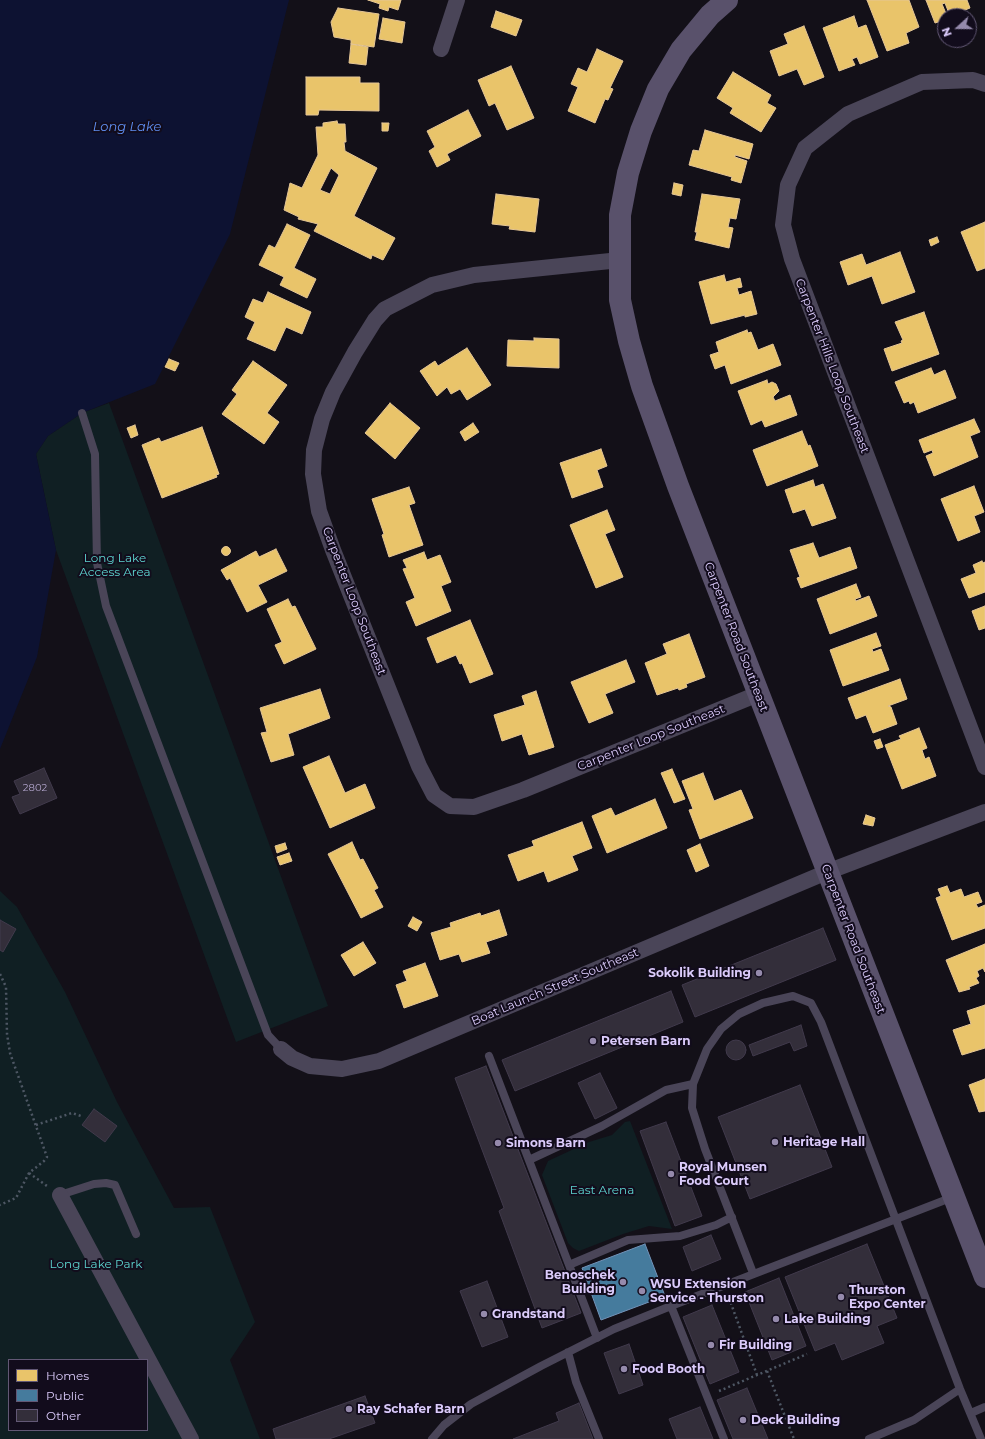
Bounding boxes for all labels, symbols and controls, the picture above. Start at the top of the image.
north arrow [937,8,977,48]
text: N [939,25,955,39]
water label: Long Lake [93,119,161,135]
street label: Carpenter Hills Loop Southeast [792,277,872,455]
street label: Carpenter Loop Southeast [319,525,389,677]
park label: Long Lake Access Area [79,551,151,579]
street label: Carpenter Road Southeast [701,560,771,714]
street label: Carpenter Loop Southeast [575,702,727,774]
house number: 2802 [23,782,47,794]
street label: Carpenter Road Southeast [818,862,888,1016]
street label: Boat Launch Street Southeast [469,945,641,1029]
place label: Sokolik Building [648,966,751,980]
marker: Sokolik Building [754,968,764,978]
place label: Petersen Barn [601,1034,691,1048]
marker: Petersen Barn [588,1036,598,1046]
place label: Heritage Hall [783,1135,865,1149]
place label: Simons Barn [506,1136,586,1150]
marker: Heritage Hall [770,1137,780,1147]
marker: Simons Barn [493,1138,503,1148]
place label: Royal Munsen Food Court [679,1160,767,1188]
marker: Royal Munsen Food Court [666,1169,676,1179]
park label: East Arena [570,1183,634,1197]
park label: Long Lake Park [50,1257,142,1271]
place label: Benoschek Building [545,1268,615,1296]
marker: Benoschek Building [618,1277,628,1287]
place label: WSU Extension Service - Thurston [650,1277,764,1305]
place label: Thurston Expo Center [849,1283,926,1311]
marker: WSU Extension Service - Thurston [637,1286,647,1296]
marker: Thurston Expo Center [836,1292,846,1302]
place label: Grandstand [492,1307,565,1321]
marker: Grandstand [479,1309,489,1319]
place label: Lake Building [784,1312,871,1326]
marker: Lake Building [771,1314,781,1324]
place label: Fir Building [719,1338,792,1352]
marker: Fir Building [706,1340,716,1350]
legend [8,1359,148,1431]
place label: Food Booth [632,1362,705,1376]
marker: Food Booth [619,1364,629,1374]
text: Homes [46,1368,89,1383]
text: Public [46,1388,84,1403]
place label: Ray Schafer Barn [357,1402,465,1416]
marker: Ray Schafer Barn [344,1404,354,1414]
text: Other [46,1408,81,1423]
place label: Deck Building [751,1413,840,1427]
marker: Deck Building [738,1415,748,1425]

